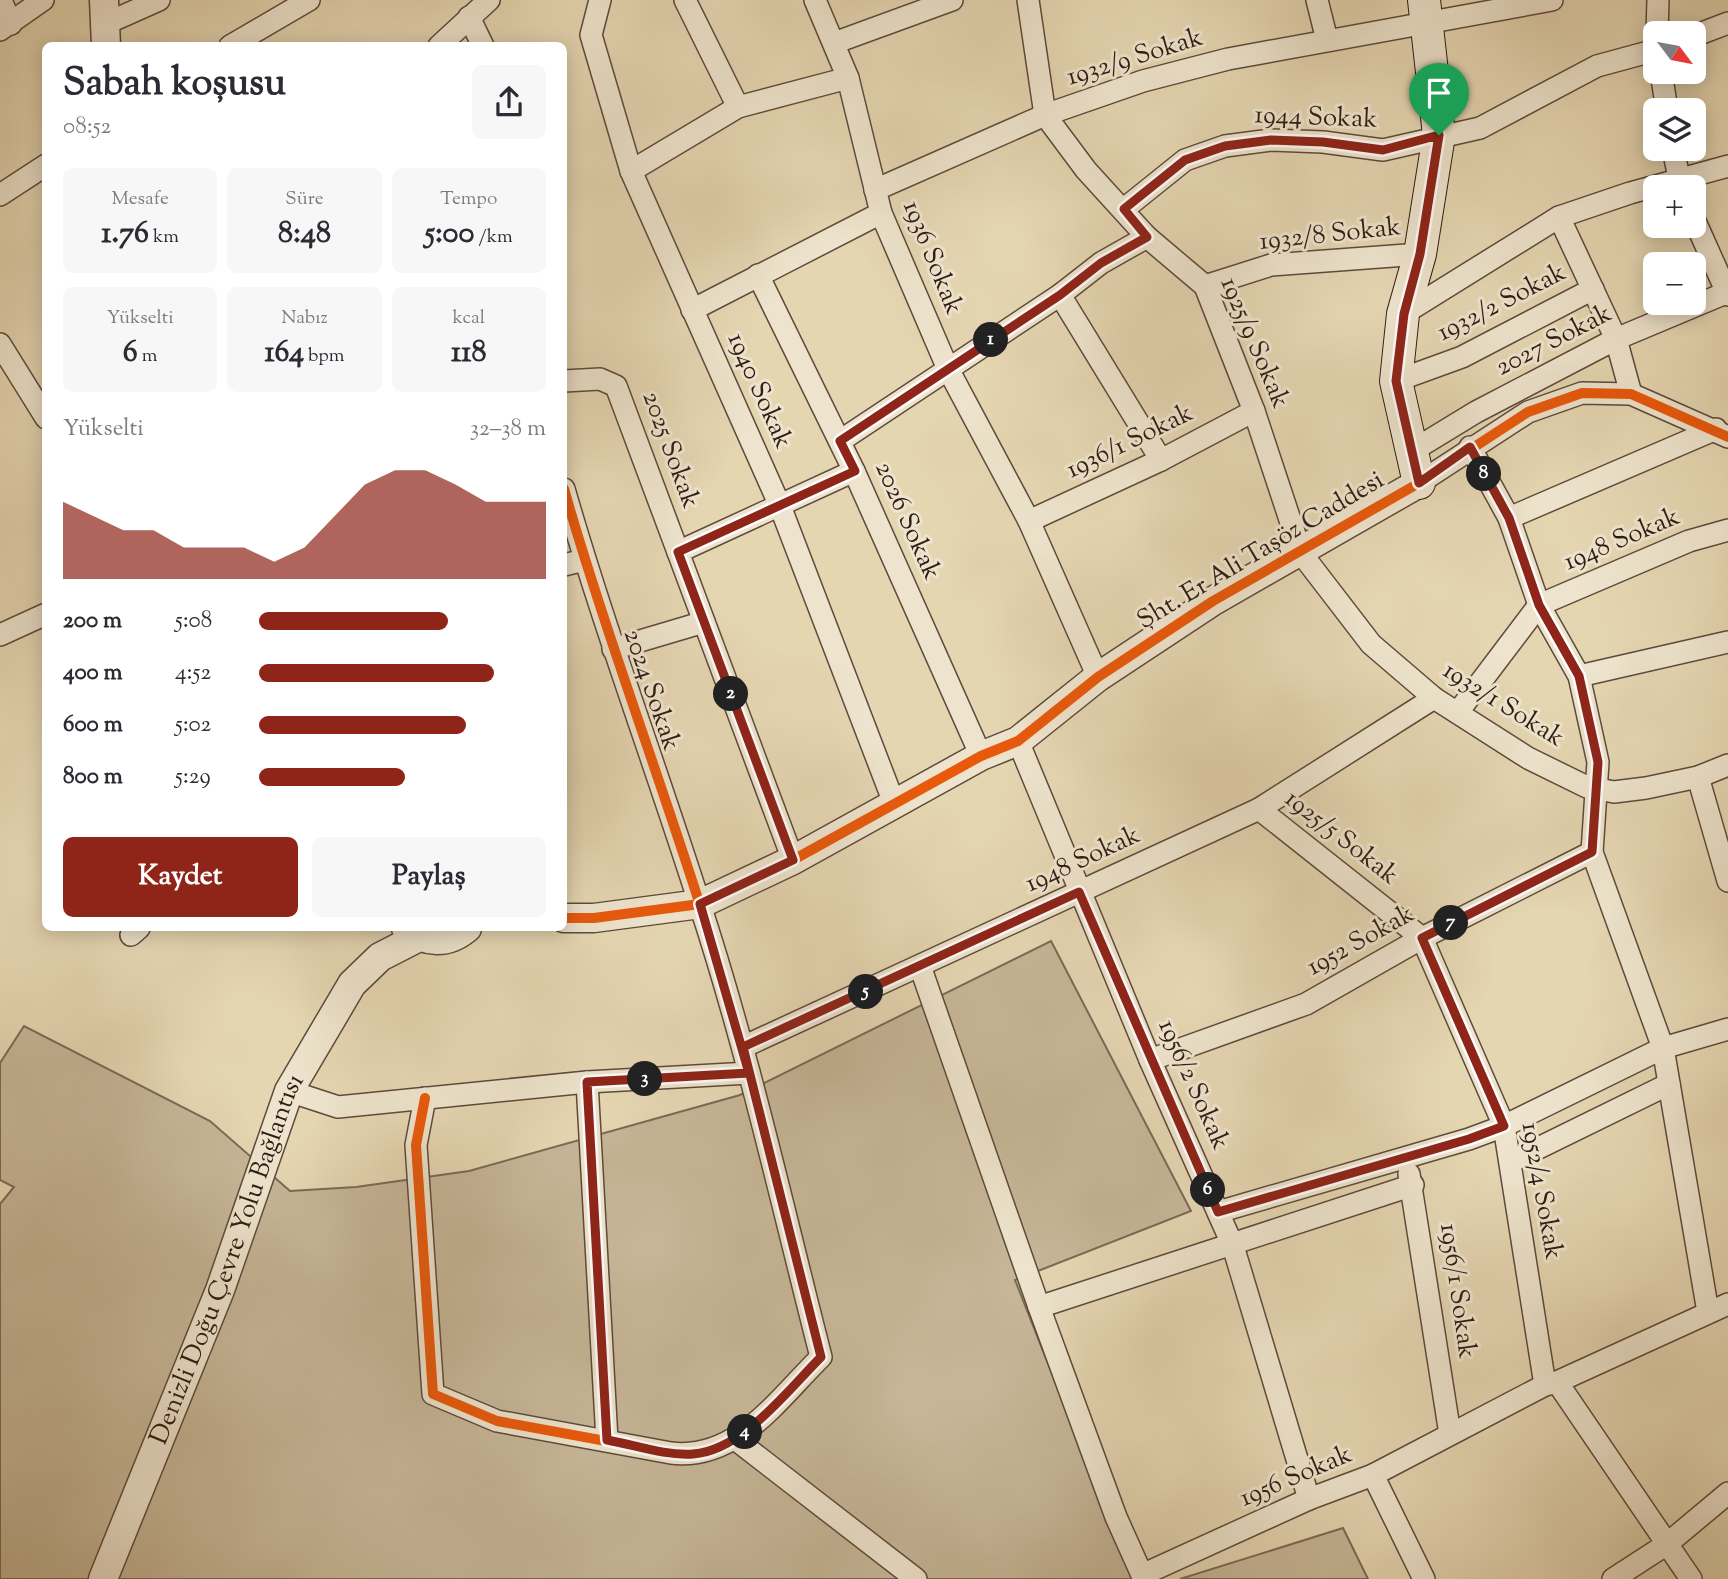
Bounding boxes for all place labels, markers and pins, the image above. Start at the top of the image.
pin [1409,63,1469,135]
pin: 1 [974,322,1009,358]
pin: 8 [1466,456,1502,491]
pin: 2 [714,676,748,712]
pin: 7 [1434,906,1468,940]
pin: 5 [848,974,884,1010]
pin: 3 [628,1062,662,1096]
pin: 6 [1190,1172,1226,1208]
pin: 4 [728,1414,762,1450]

